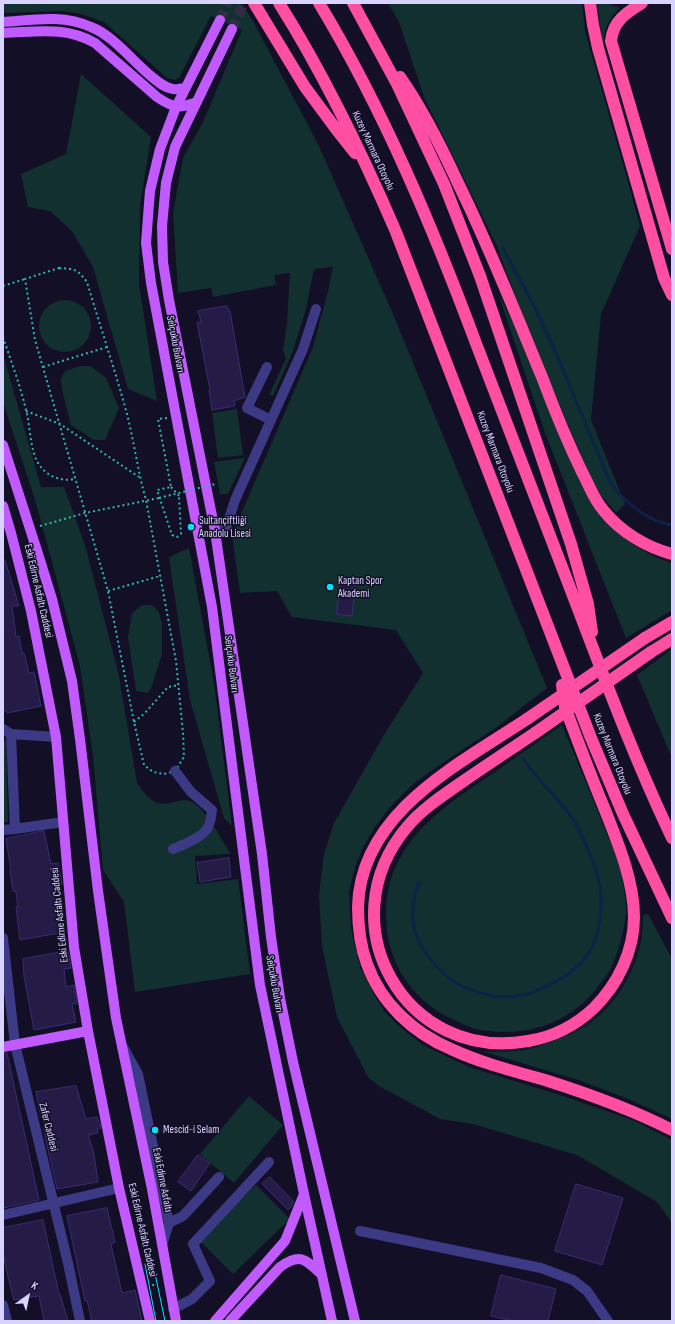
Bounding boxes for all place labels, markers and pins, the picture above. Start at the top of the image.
place label: Sultançiftliği Anadolu Lisesi [199,514,251,540]
marker: Sultançiftliği Anadolu Lisesi [186,522,196,532]
place label: Kaptan Spor Akademi [338,574,383,600]
marker: Kaptan Spor Akademi [325,582,335,592]
place label: Mescid-i Selam [163,1123,219,1137]
marker: Mescid-i Selam [150,1125,160,1135]

